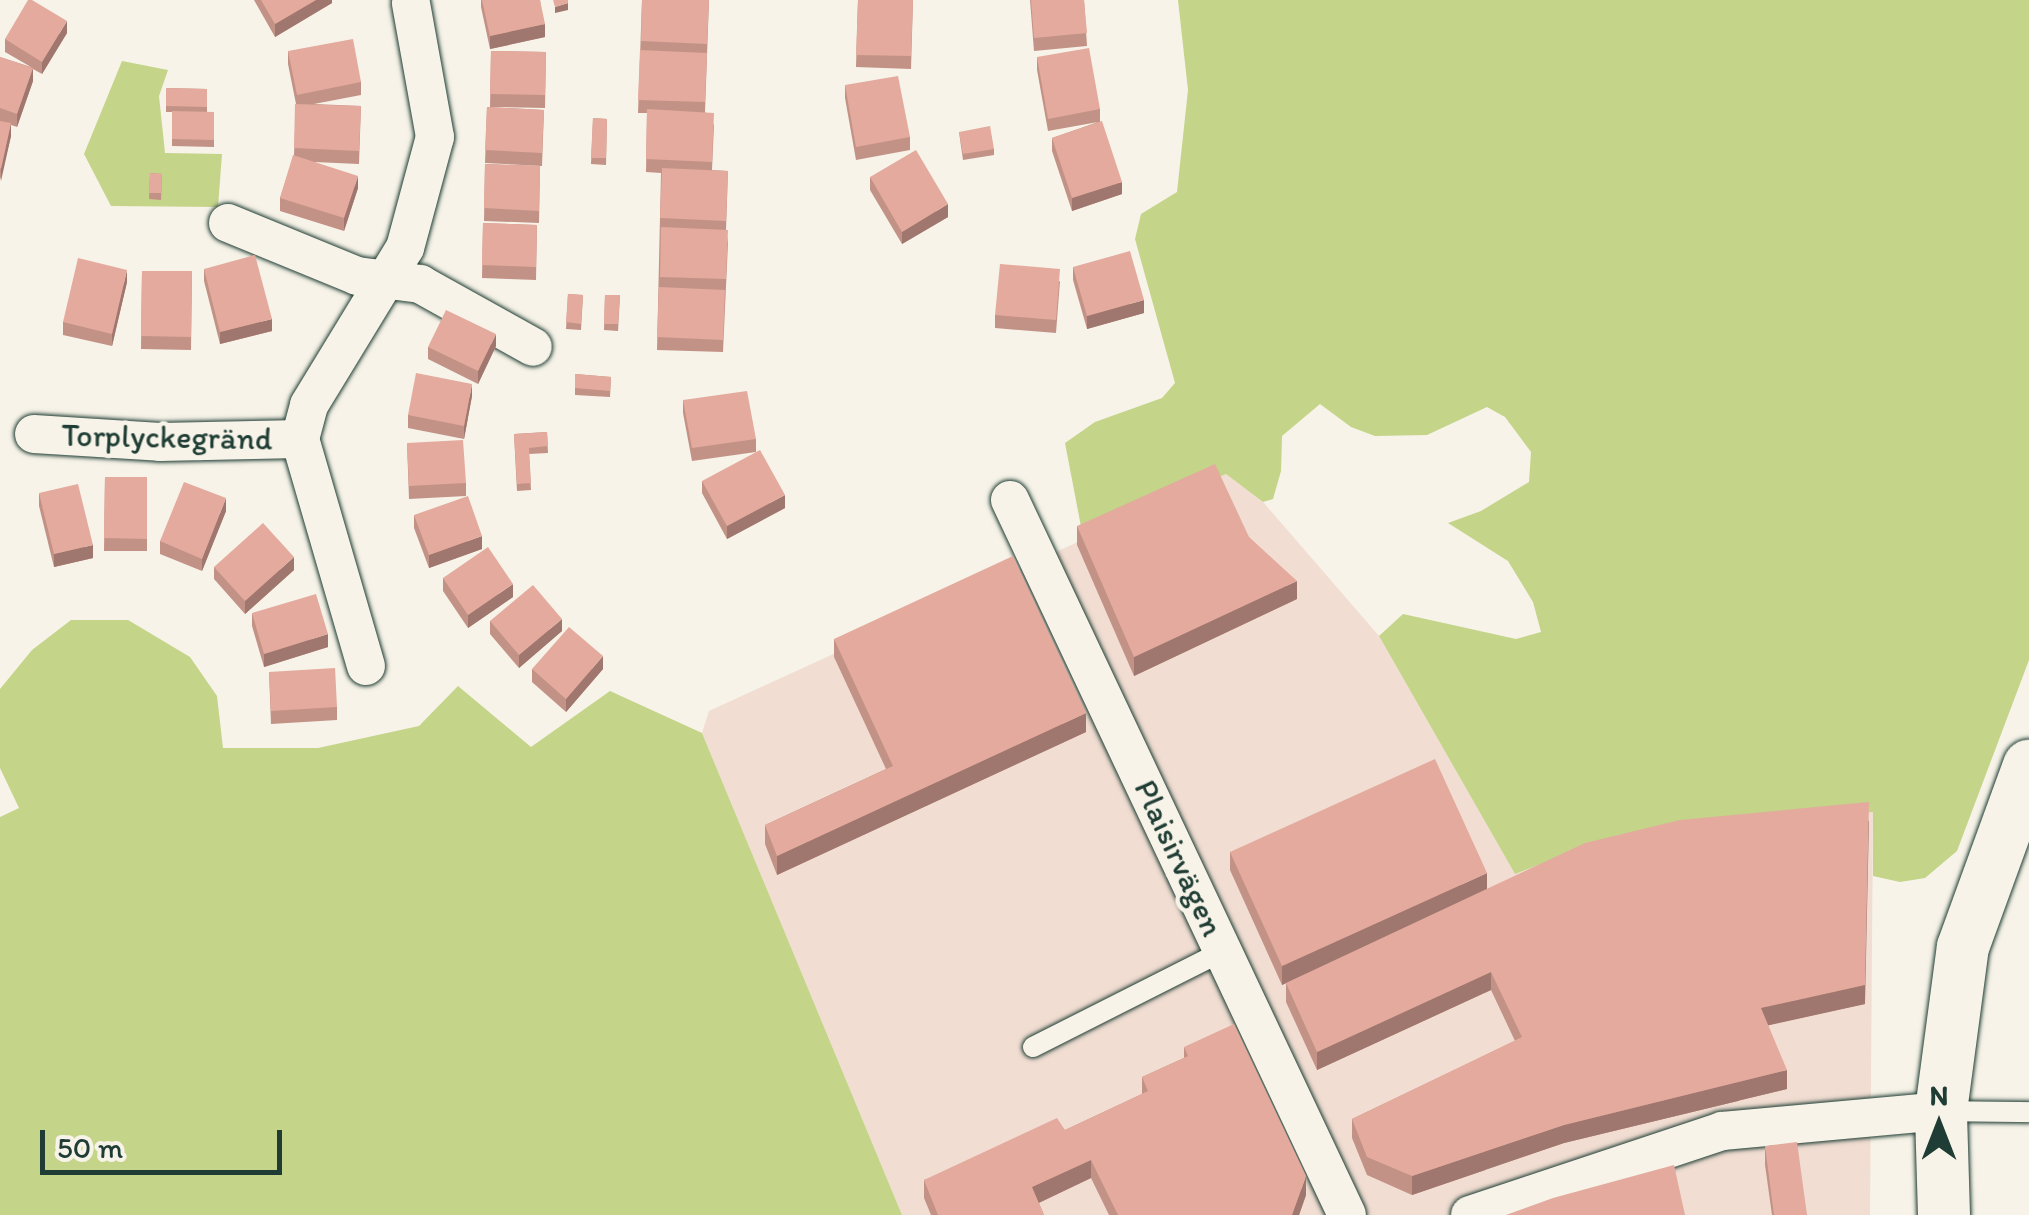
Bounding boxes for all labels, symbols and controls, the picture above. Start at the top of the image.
street label: Torplyckegränd [61,416,273,458]
street label: Plaisirvägen [1126,774,1232,942]
north arrow [1889,1075,1989,1175]
text: N [1930,1078,1948,1112]
scale bar [45,1110,288,1172]
text: 50 m [57,1129,123,1166]

